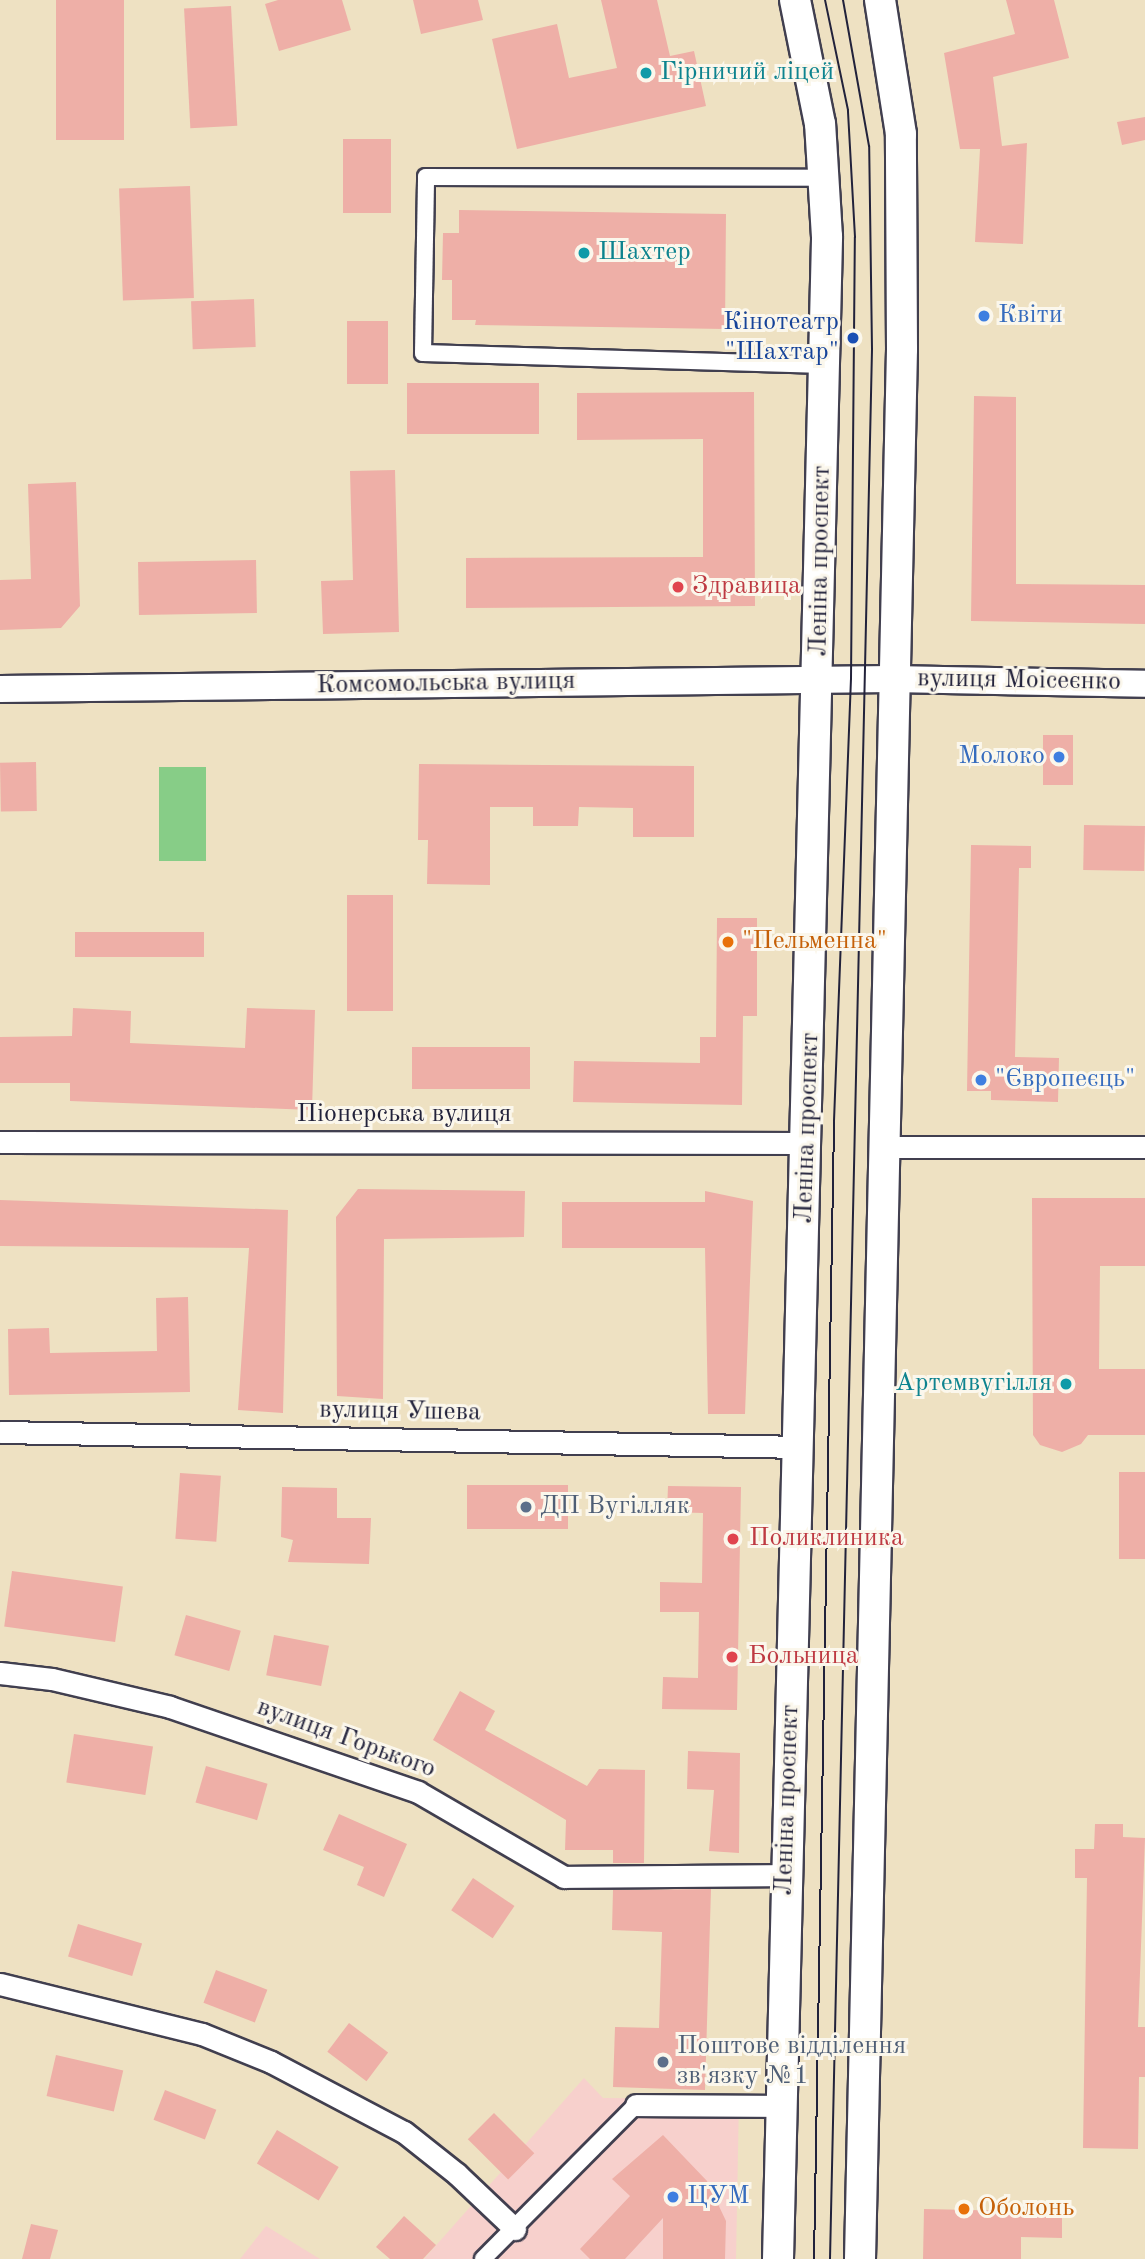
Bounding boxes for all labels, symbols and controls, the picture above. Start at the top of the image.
place label: Гірничий ліцей [660,57,834,89]
marker: Гірничий ліцей [638,65,654,81]
place label: Шахтер [598,237,691,269]
marker: Шахтер [576,245,592,261]
place label: Квіти [998,300,1063,332]
place label: Кінотеатр "Шахтар" [723,307,839,368]
marker: Квіти [976,308,992,324]
marker: Кінотеатр "Шахтар" [845,330,861,346]
street label: Леніна проспект [804,465,838,657]
place label: Здравица [692,571,801,603]
marker: Здравица [670,579,686,595]
street label: вулиця Моісеєнко [917,664,1121,698]
street label: Комсомольська вулиця [316,666,576,702]
place label: Молоко [958,741,1045,773]
marker: Молоко [1051,749,1067,765]
place label: "Пельменна" [742,926,887,958]
marker: "Пельменна" [720,934,736,950]
street label: Леніна проспект [789,1032,827,1224]
place label: "Європеєць" [995,1064,1135,1096]
marker: "Європеєць" [973,1072,989,1088]
street label: Піонерська вулиця [296,1099,512,1131]
place label: Артемвугілля [895,1368,1052,1400]
marker: Артемвугілля [1058,1376,1074,1392]
street label: вулиця Ушева [319,1395,481,1429]
place label: ДП Вугілляк [540,1491,690,1523]
marker: ДП Вугілляк [518,1499,534,1515]
place label: Поликлиника [749,1523,904,1555]
marker: Поликлиника [723,1529,743,1549]
place label: Больница [748,1641,858,1673]
marker: Больница [722,1647,742,1667]
street label: вулиця Горького [252,1692,440,1786]
street label: Леніна проспект [769,1704,807,1896]
place label: Поштове відділення зв'язку №1 [677,2031,906,2092]
marker: Поштове відділення зв'язку №1 [655,2054,671,2070]
place label: ЦУМ [687,2181,750,2213]
marker: ЦУМ [665,2189,681,2205]
place label: Оболонь [978,2193,1074,2225]
marker: Оболонь [956,2201,972,2217]

